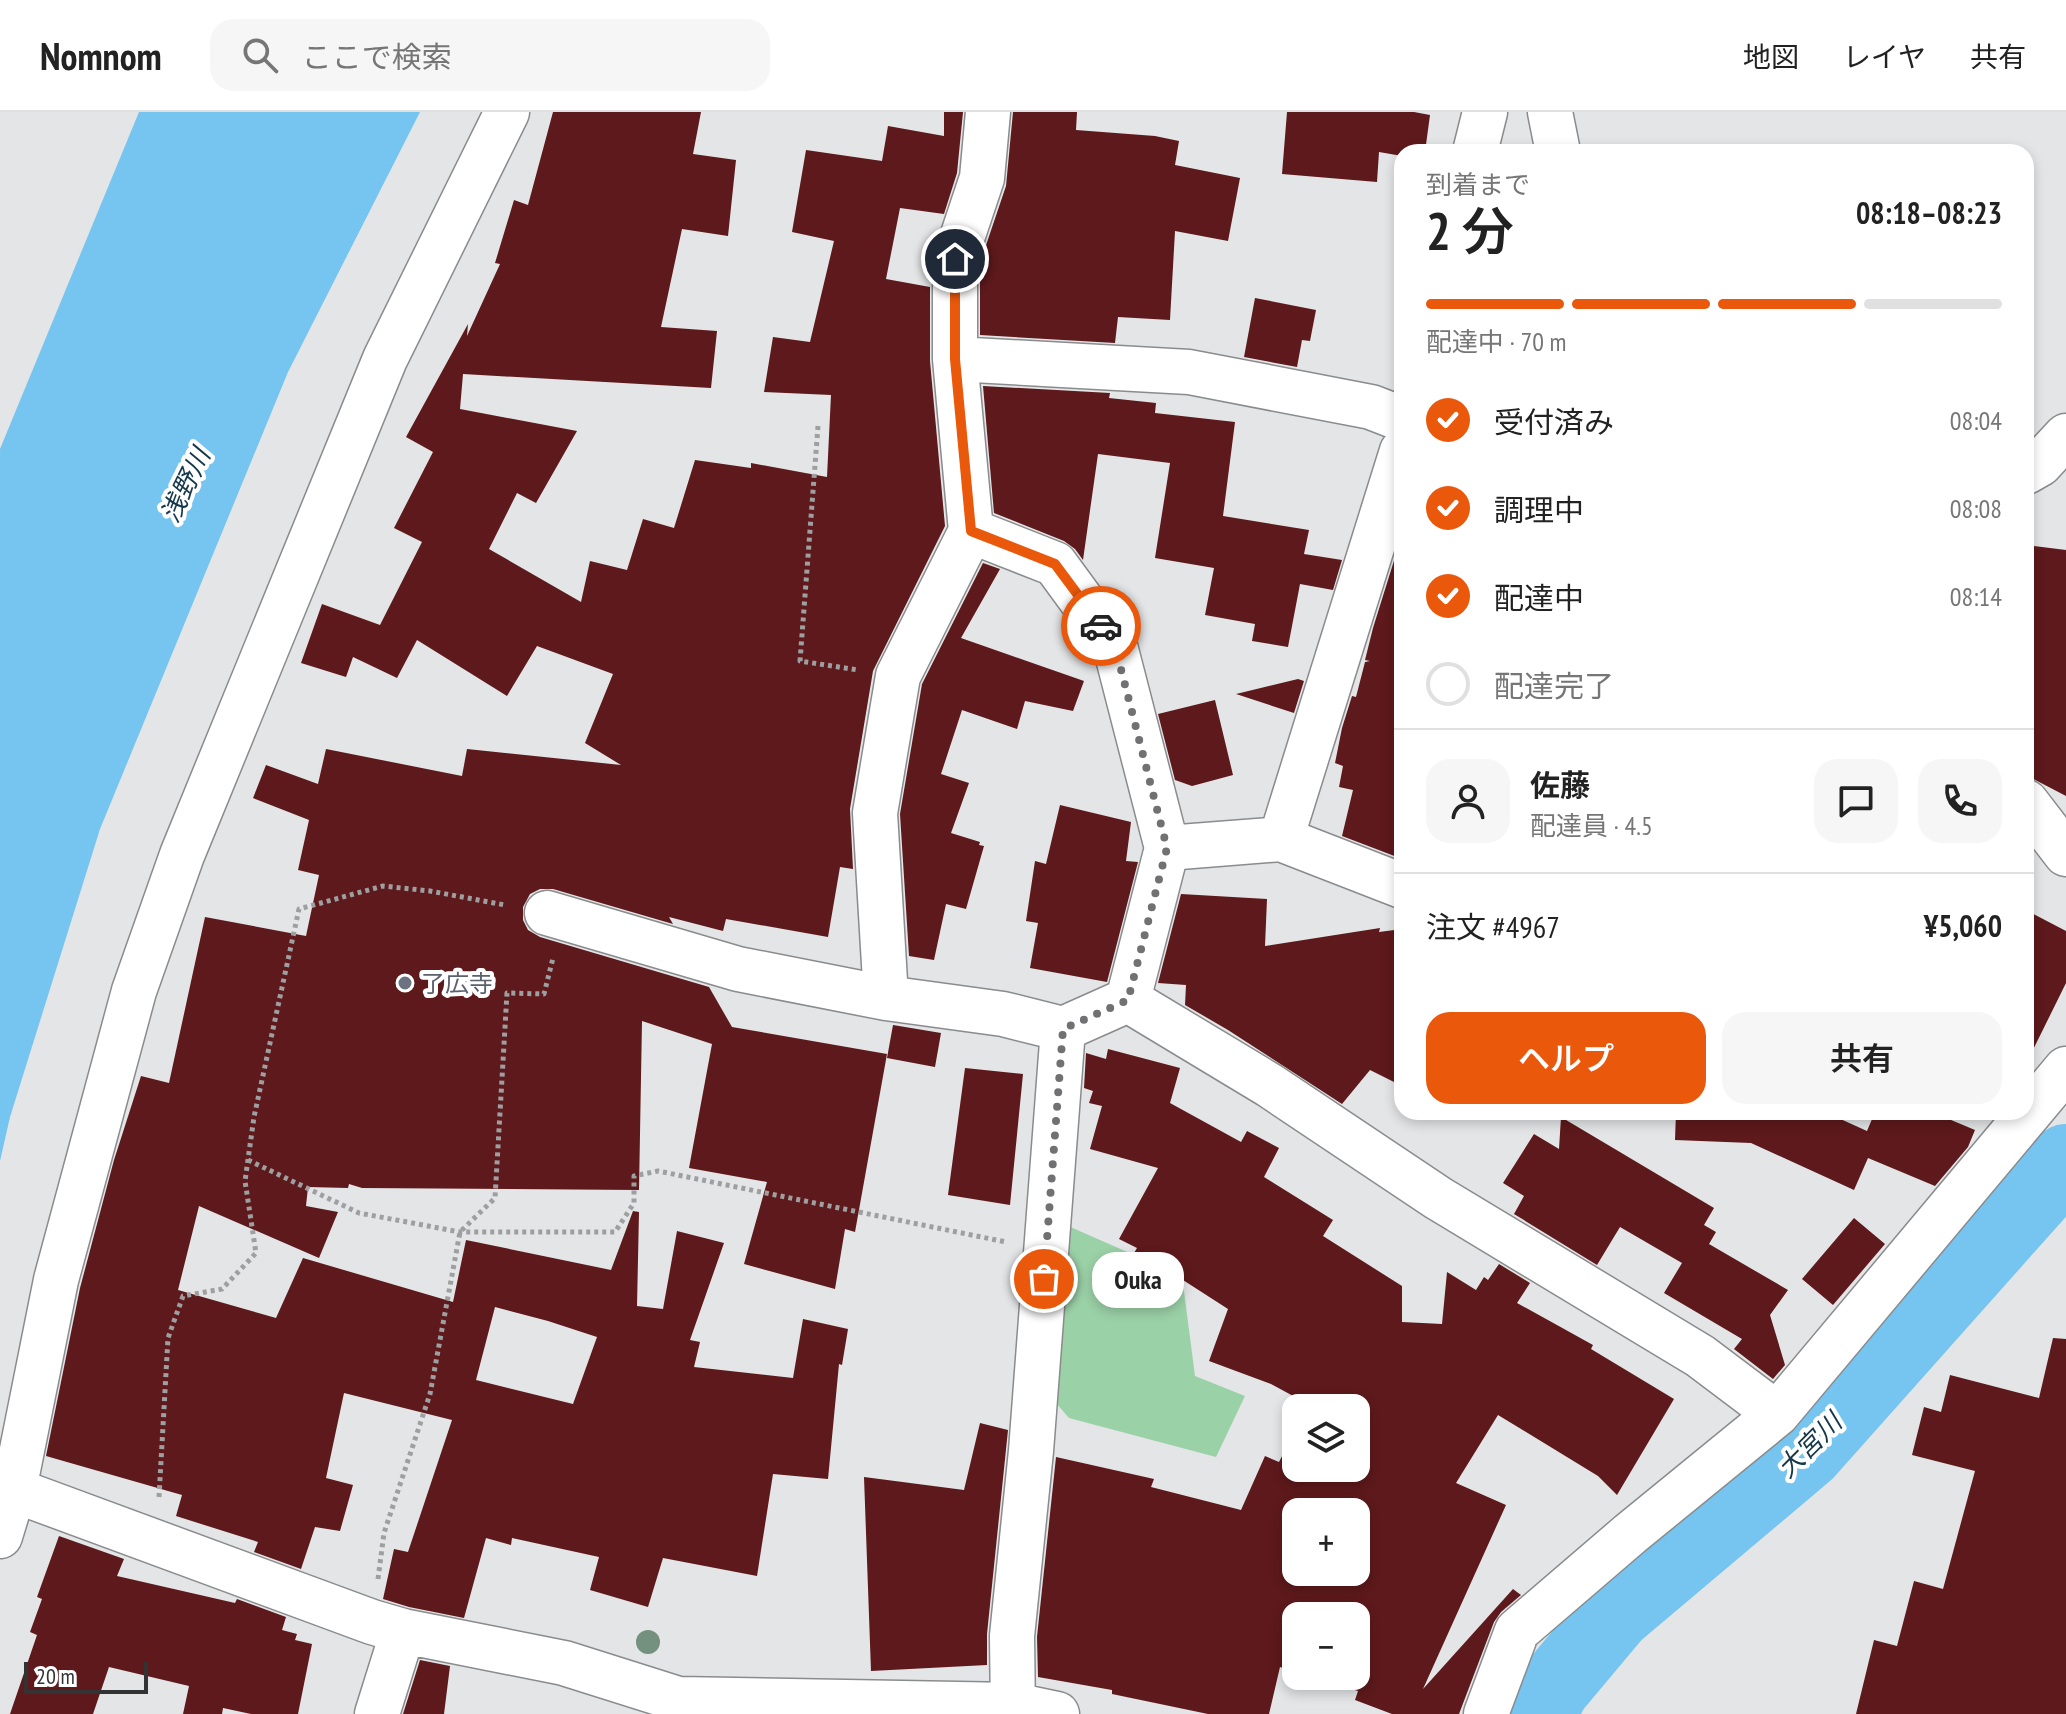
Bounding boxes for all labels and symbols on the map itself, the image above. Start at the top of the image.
pin [921,225,989,293]
water label: 浅野川 [153,440,218,527]
courier [1061,586,1141,666]
place label: 了広寺 [421,968,493,999]
marker: 了広寺 [396,974,414,992]
pin [1010,1245,1078,1313]
callout: Ouka [1092,1251,1184,1307]
water label: 大宮川 [1770,1404,1850,1484]
scale bar [24,1658,148,1694]

